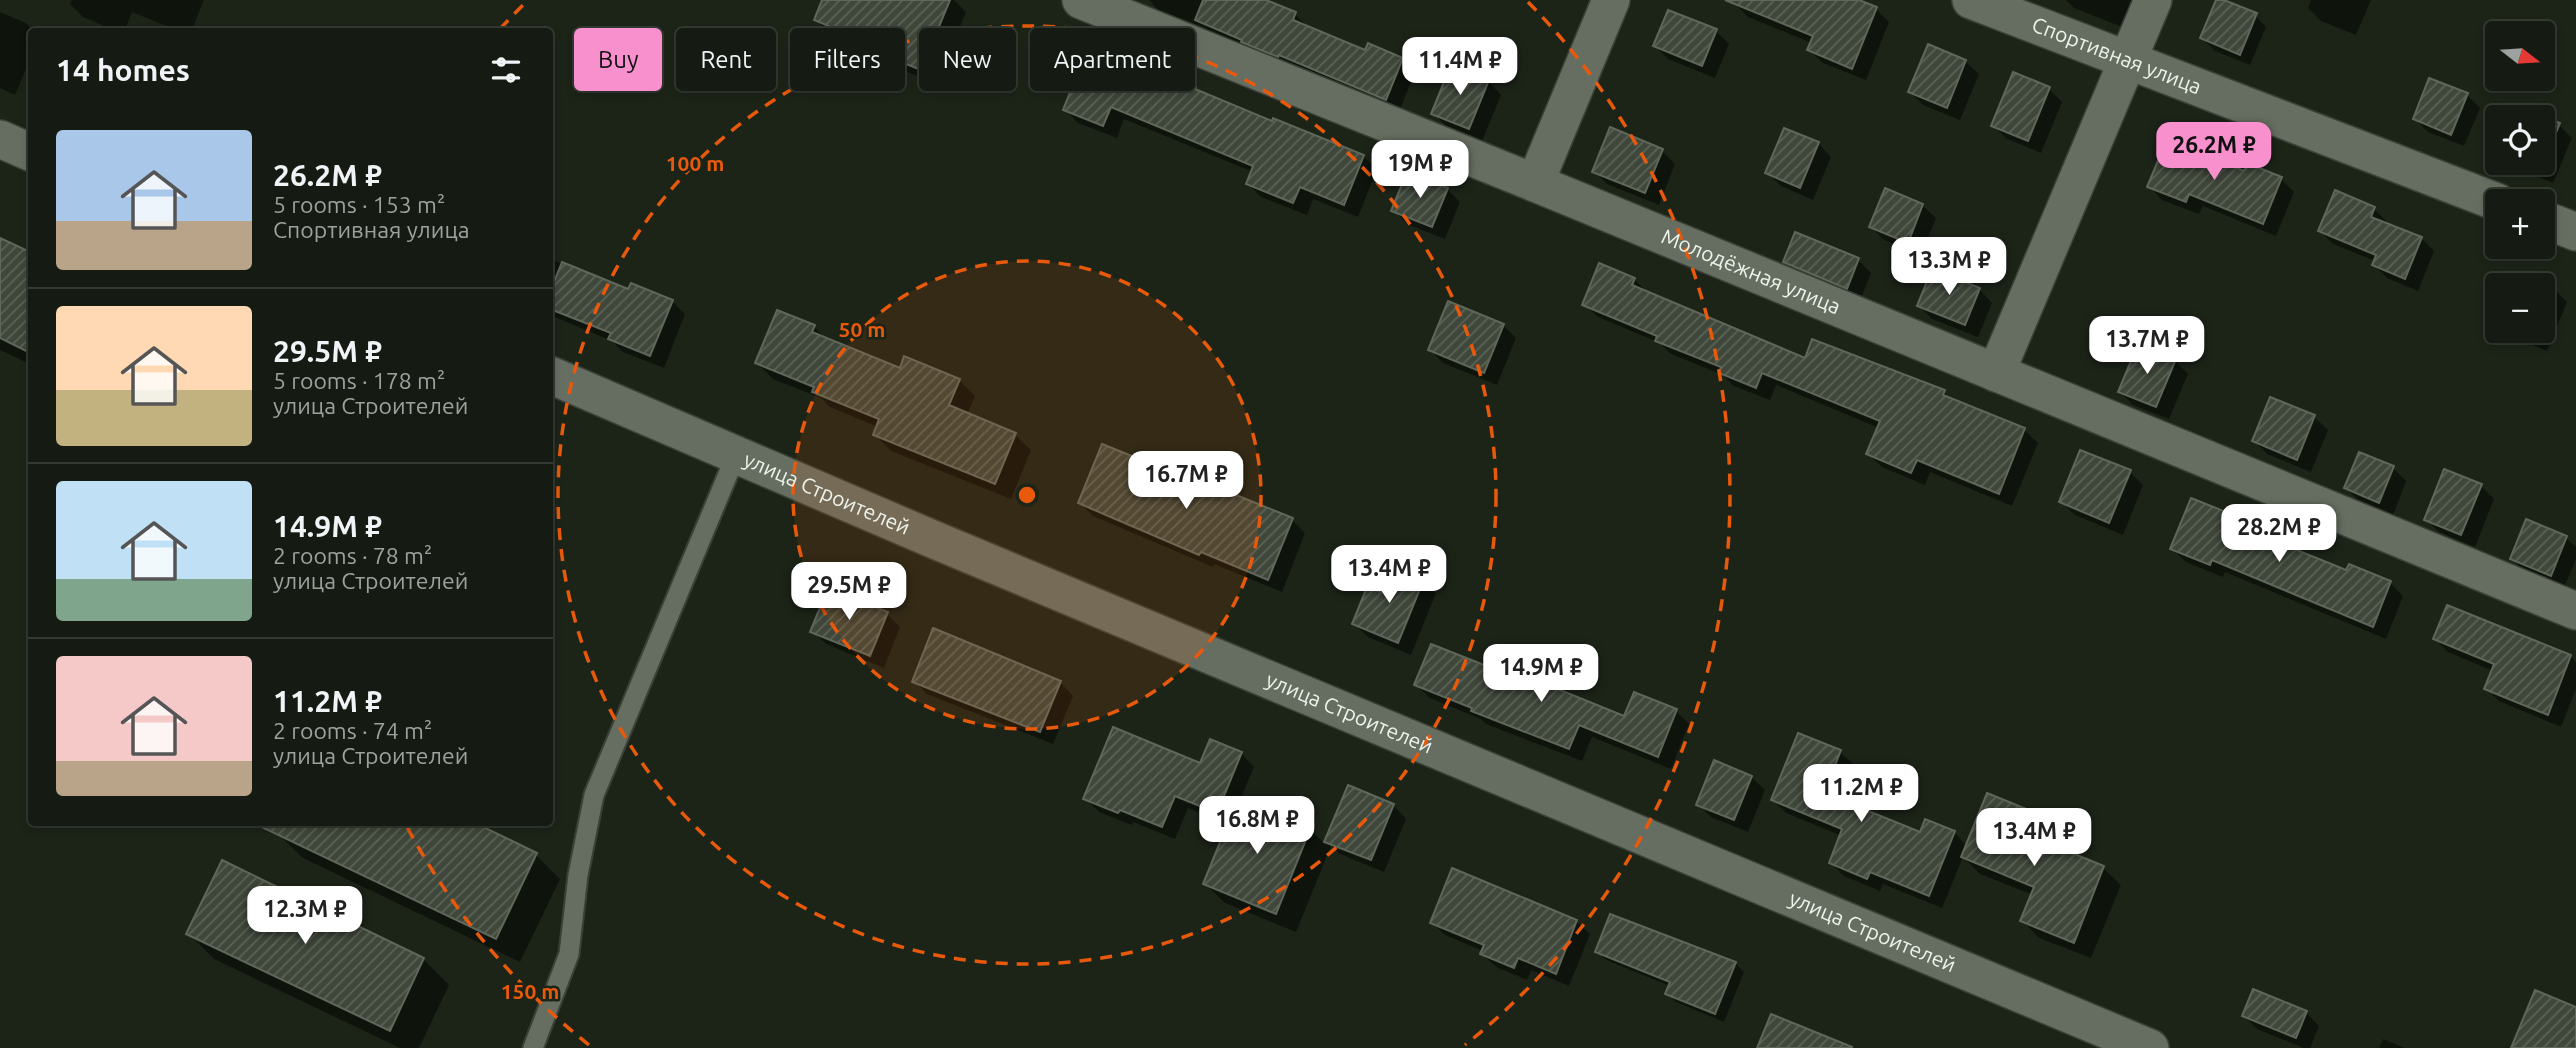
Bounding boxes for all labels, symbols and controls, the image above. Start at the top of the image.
street label: Спортивная улица [2029,12,2205,98]
north arrow [2485,21,2555,91]
map controls [2485,21,2555,343]
chip: Buy [574,28,662,91]
chip: Rent [676,28,776,91]
chip: Filters [790,28,905,91]
chip: New [919,28,1016,91]
chip: Apartment [1030,28,1195,91]
pin: 11.4M ₽ [1395,38,1525,97]
text: 11.4M ₽ [1418,47,1502,72]
icon: filters [487,51,525,89]
text: 14 homes [56,53,190,87]
button: locate [2485,105,2555,175]
pin: 26.2M ₽ [2149,122,2279,182]
text: 26.2M ₽ [2172,132,2256,157]
pin: 19M ₽ [1371,140,1469,200]
text: 19M ₽ [1388,150,1452,175]
text: 100 m [666,151,724,175]
icon: home [112,158,196,242]
text: 26.2M ₽ [273,158,382,192]
button: + [2485,189,2555,259]
text: 5 rooms · 153 m² [273,192,445,217]
text: Спортивная улица [273,217,470,242]
street label: Молодёжная улица [1658,223,1844,318]
pin: 13.3M ₽ [1884,238,2014,297]
text: 13.3M ₽ [1907,247,1991,272]
button: − [2485,273,2555,343]
pin: 13.7M ₽ [2082,316,2212,376]
text: 50 m [839,317,885,341]
text: 13.7M ₽ [2105,326,2189,351]
icon: home [112,334,196,418]
text: 29.5M ₽ [273,334,382,368]
text: 5 rooms · 178 m² [273,368,445,393]
text: улица Строителей [273,393,468,418]
street label: улица Строителей [740,447,914,539]
pin: 16.7M ₽ [1121,452,1251,511]
text: 16.7M ₽ [1144,461,1228,486]
centre of rings [1015,483,1039,507]
pin: 28.2M ₽ [2214,504,2344,564]
icon: home [112,509,196,593]
text: 14.9M ₽ [273,509,382,543]
text: 28.2M ₽ [2237,514,2321,539]
text: 2 rooms · 78 m² [273,543,432,568]
pin: 13.4M ₽ [1324,546,1454,605]
text: 13.4M ₽ [1347,555,1431,580]
pin: 29.5M ₽ [784,562,914,622]
text: улица Строителей [273,568,468,593]
text: 29.5M ₽ [807,572,891,597]
pin: 14.9M ₽ [1476,644,1606,704]
text: 14.9M ₽ [1499,654,1583,679]
street label: улица Строителей [1263,667,1437,758]
icon: home [112,684,196,768]
text: 11.2M ₽ [273,684,382,718]
text: 2 rooms · 74 m² [273,718,432,743]
text: улица Строителей [273,743,468,768]
pin: 11.2M ₽ [1796,764,1926,824]
text: 11.2M ₽ [1819,774,1903,799]
pin: 16.8M ₽ [1192,796,1322,856]
text: 16.8M ₽ [1215,806,1299,831]
pin: 13.4M ₽ [1969,808,2099,868]
text: 13.4M ₽ [1992,818,2076,843]
pin: 12.3M ₽ [240,886,370,946]
street label: улица Строителей [1786,886,1960,977]
text: 12.3M ₽ [263,896,347,921]
text: 150 m [501,979,559,1003]

